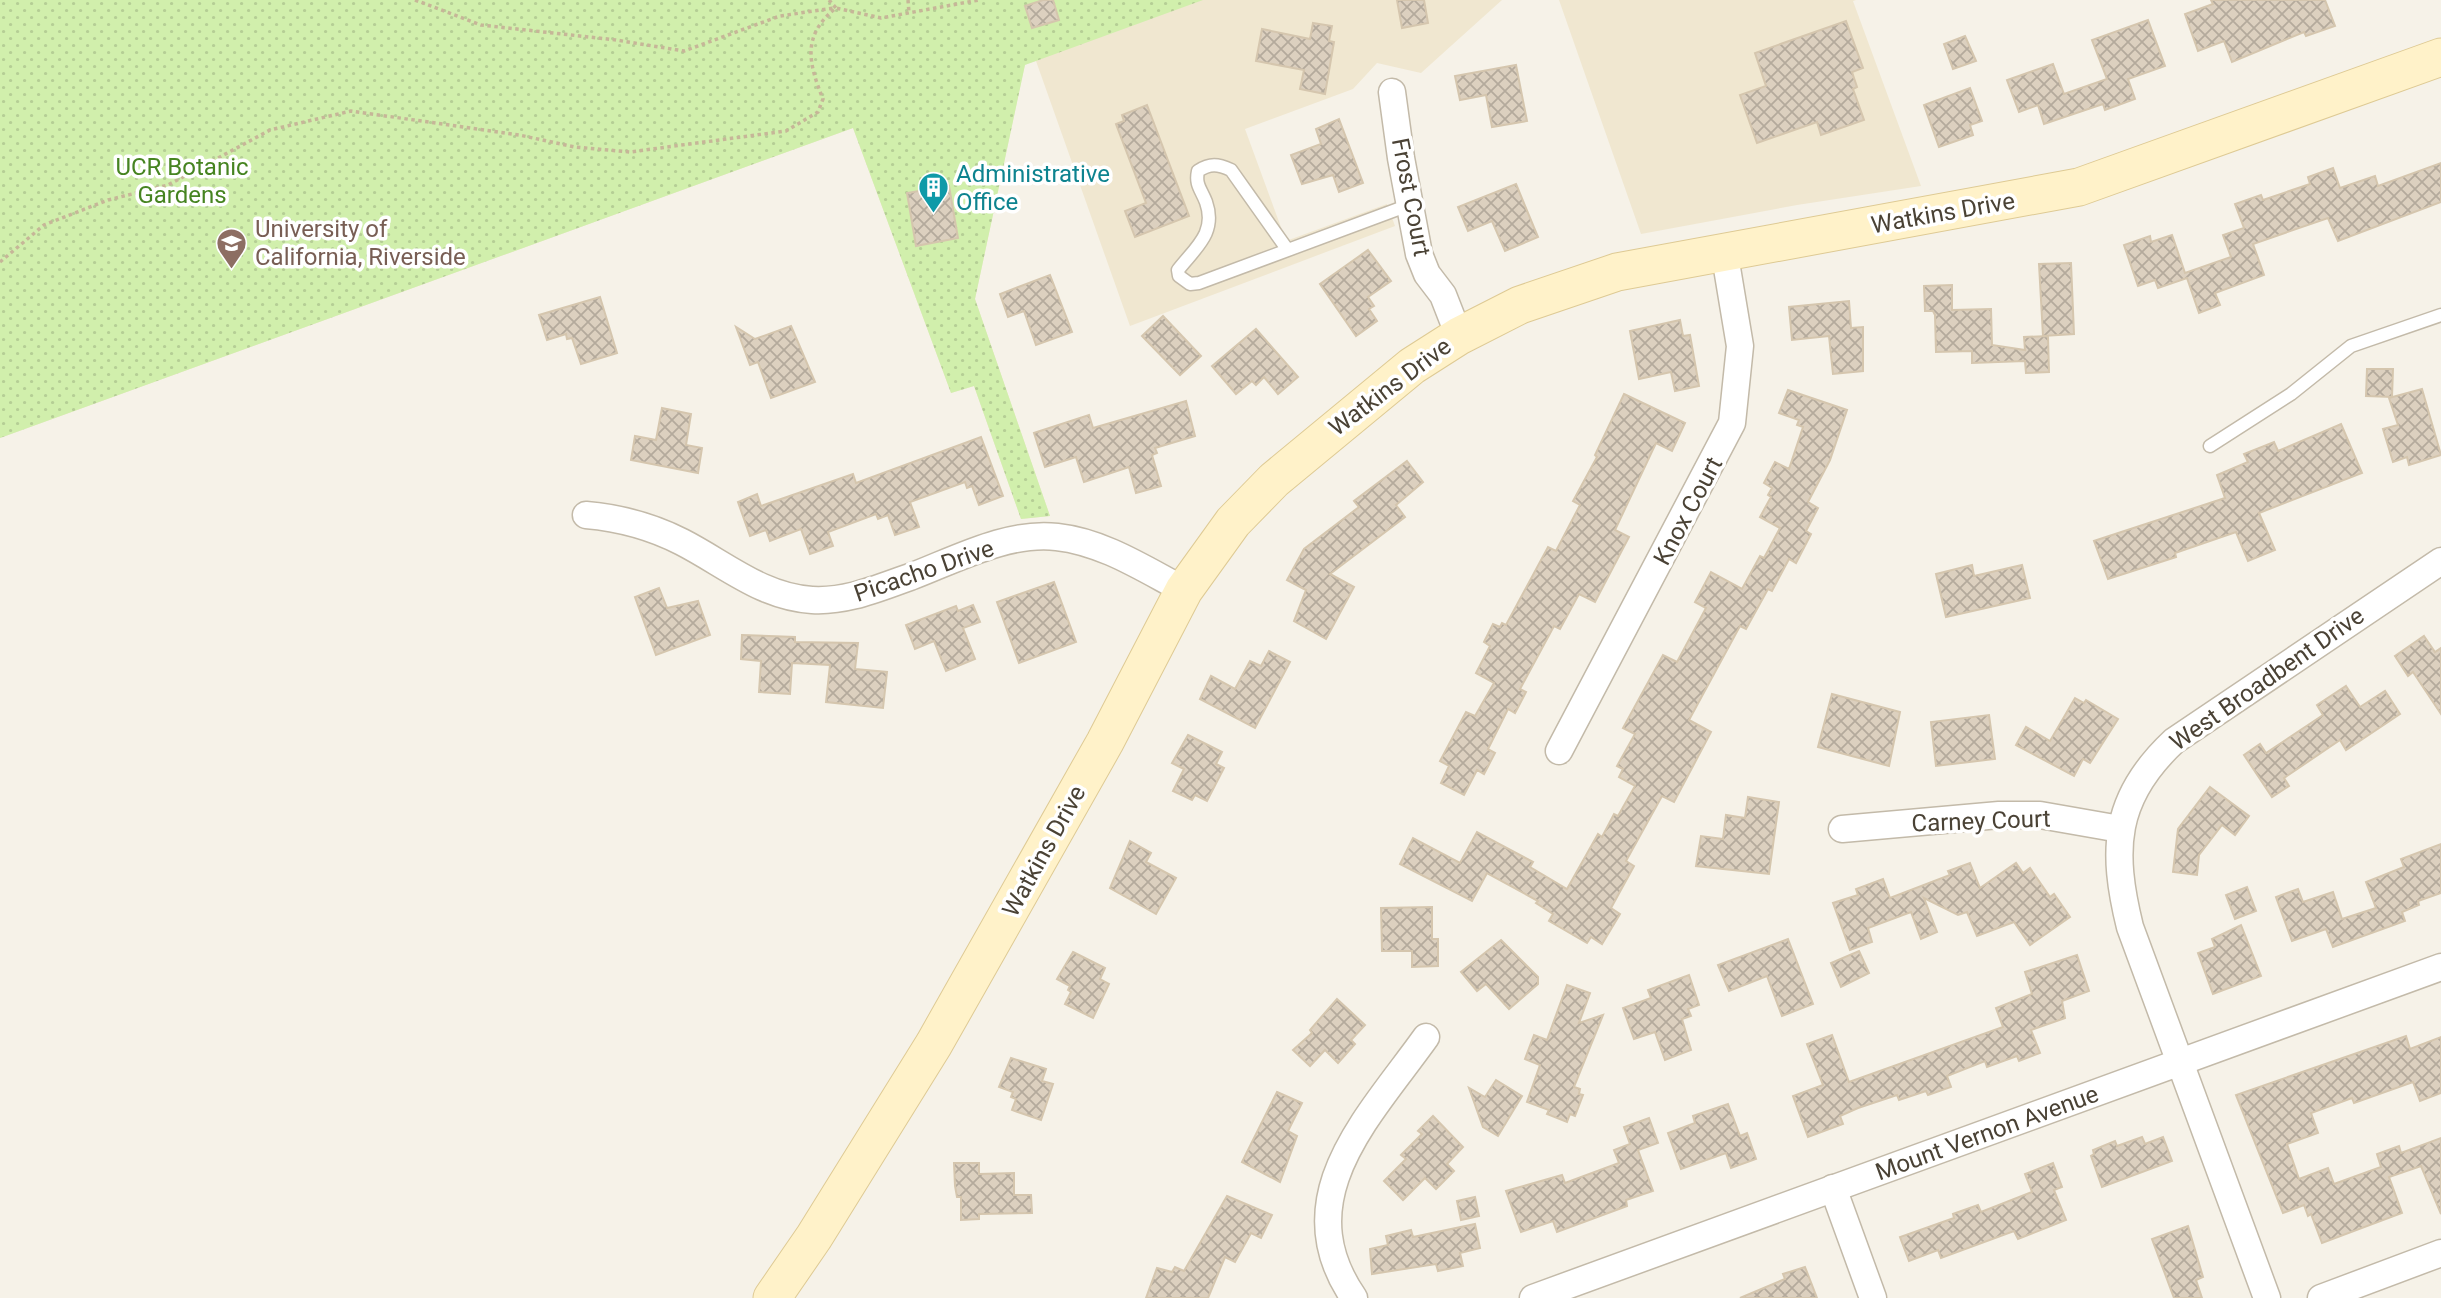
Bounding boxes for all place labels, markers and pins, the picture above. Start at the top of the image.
place label: Administrative Office [956,160,1110,216]
building icon: Administrative Office [916,171,950,215]
place label: University of California, Riverside [255,215,466,271]
school or university icon: University of California, Riverside [215,226,249,270]

